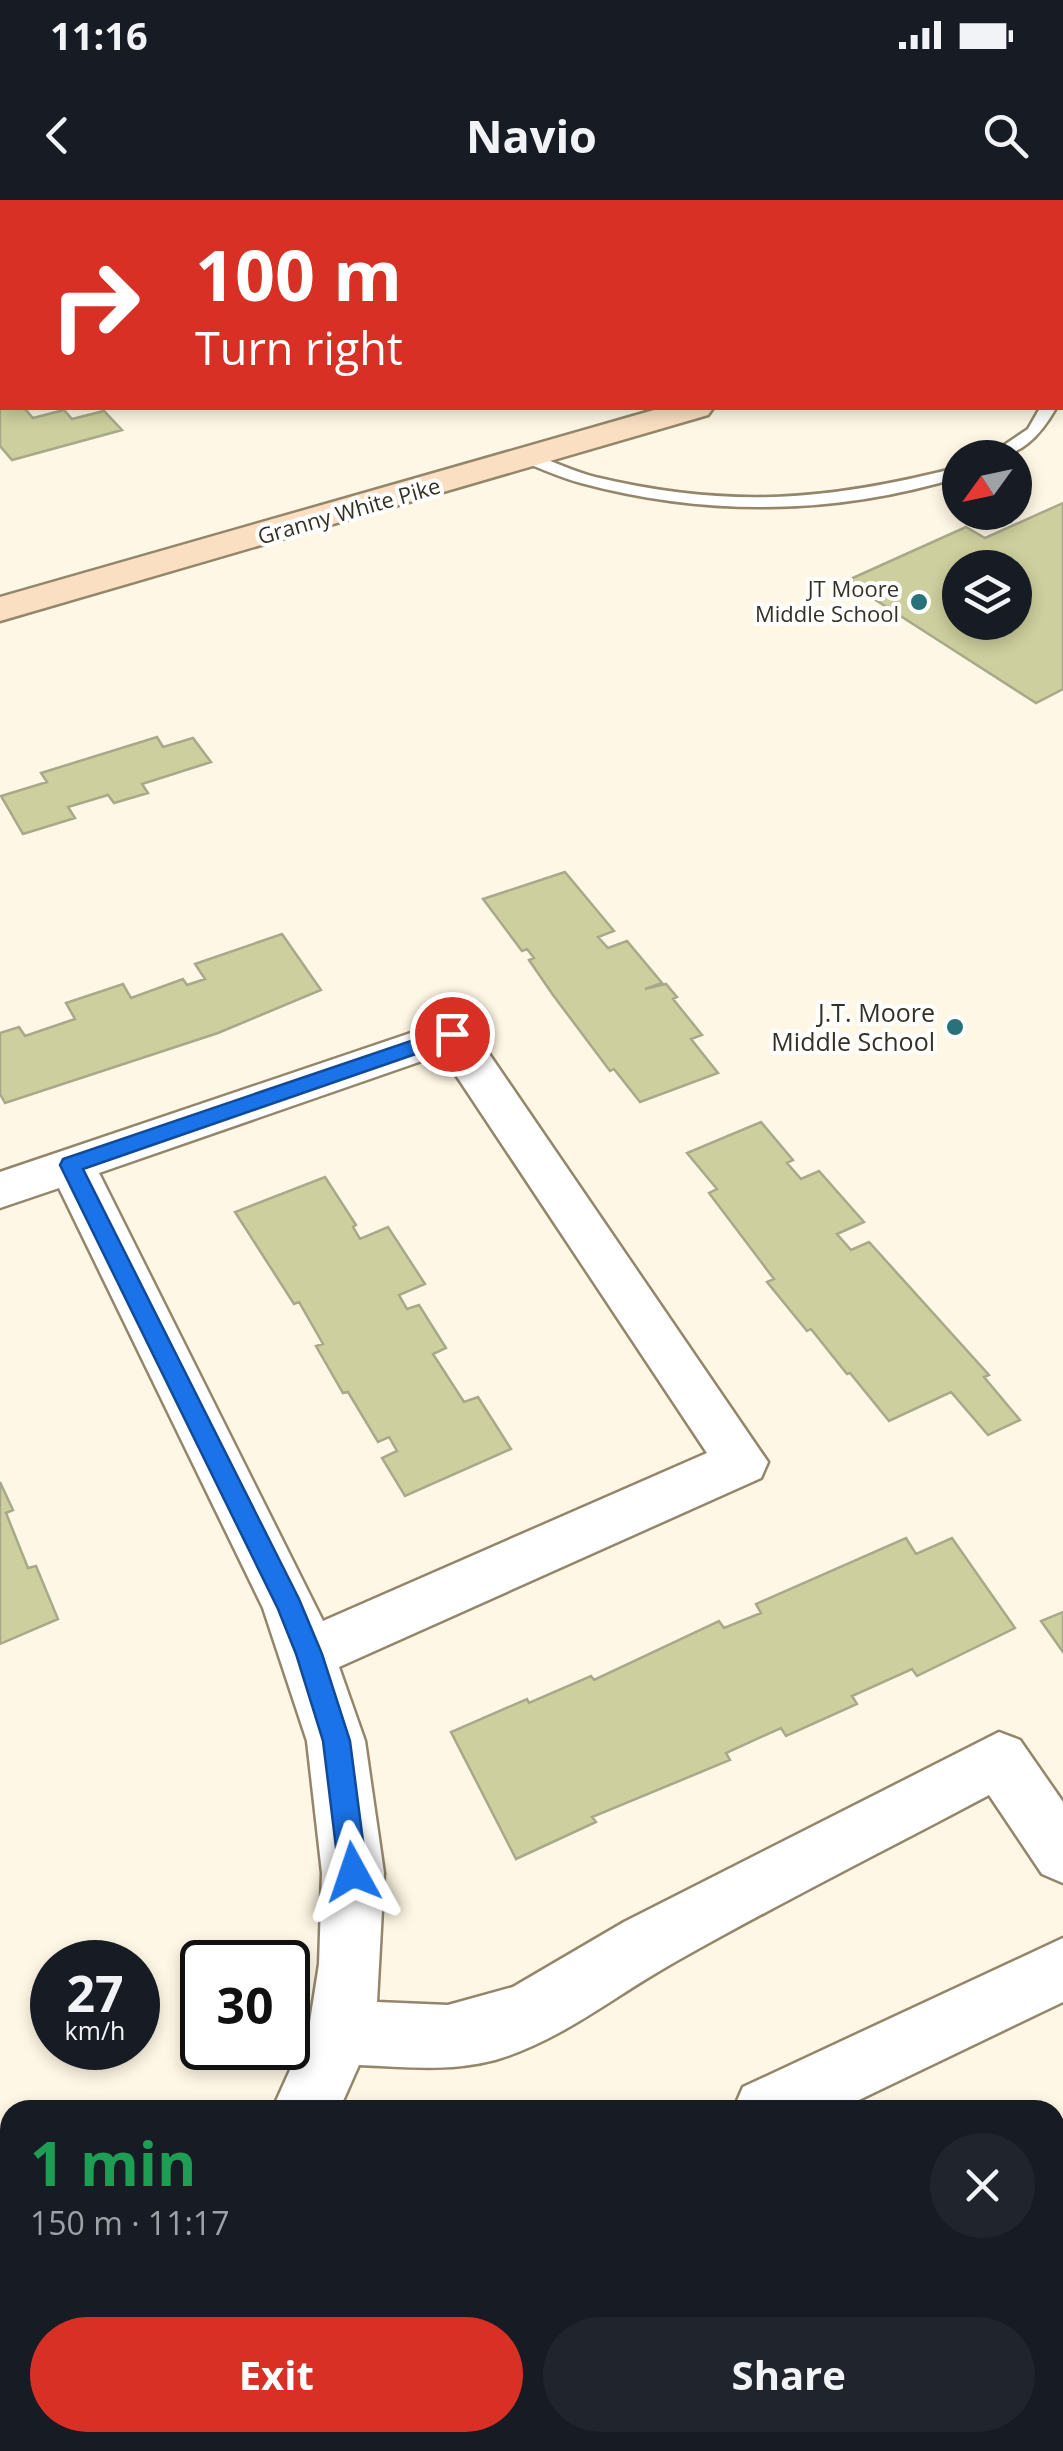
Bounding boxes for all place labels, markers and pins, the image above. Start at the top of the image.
place label: JT Moore Middle School [755,573,899,628]
marker: JT Moore Middle School [908,591,930,613]
pin [410,992,495,1077]
place label: J.T. Moore Middle School [771,995,935,1058]
marker: J.T. Moore Middle School [944,1016,966,1038]

